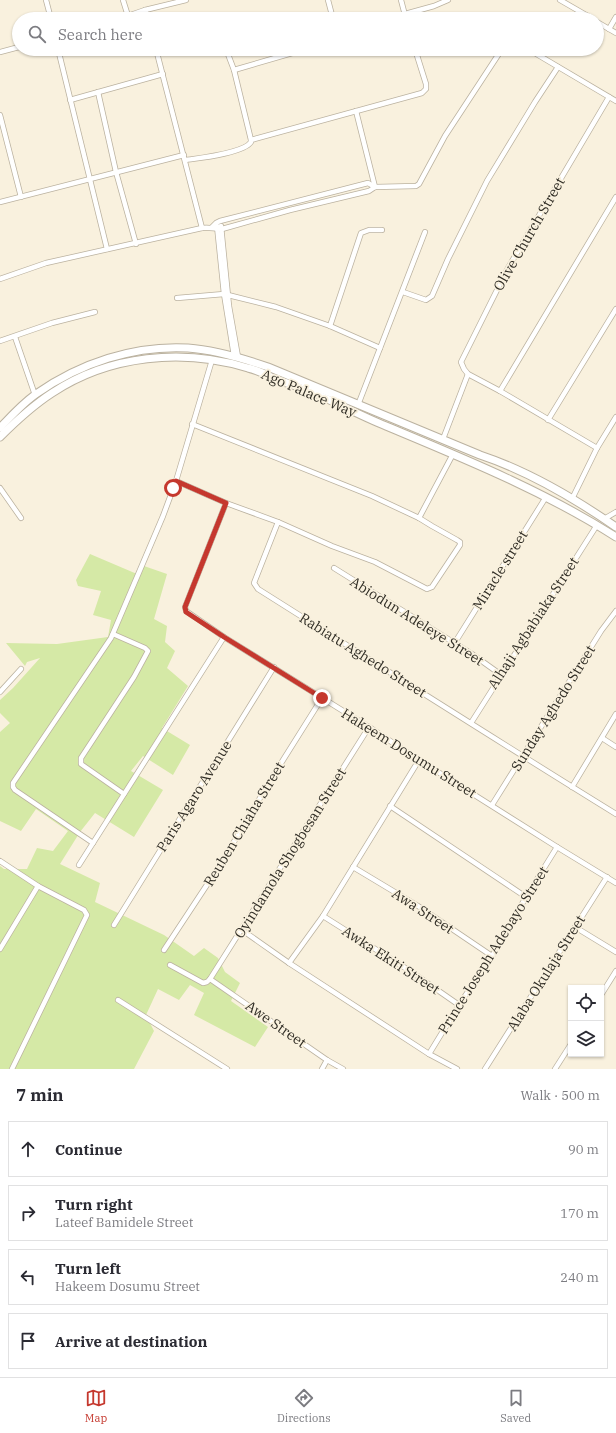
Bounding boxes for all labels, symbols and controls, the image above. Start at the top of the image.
search box [12,12,604,56]
icon: search [26,23,48,45]
text: Search here [58,25,143,44]
street label: Olive Church Street [489,174,569,294]
street label: Ago Palace Way [259,365,360,421]
route start [164,479,182,497]
street label: Miracle street [468,527,532,613]
street label: Alhaji Agbabiaka Street [484,553,583,692]
street label: Abiodun Adeleye Street [347,572,487,670]
street label: Rabiatu Aghedo Street [296,609,430,702]
street label: Sunday Aghedo Street [507,642,599,774]
route end [313,689,331,707]
street label: Hakeem Dosumu Street [338,704,480,802]
street label: Paris Agaro Avenue [152,737,236,855]
street label: Reuben Chiaha Street [200,758,288,890]
street label: Oyindamola Shogbesan Street [230,764,350,942]
street label: Prince Joseph Adebayo Street [434,863,552,1037]
street label: Awa Street [389,884,457,938]
street label: Alaba Okulaja Street [503,912,589,1034]
street label: Awka Ekiti Street [339,922,443,998]
map controls [568,985,604,1057]
button: locate [568,985,604,1021]
street label: Awe Street [242,996,310,1052]
button: layers [568,1021,604,1057]
text: 7 min [16,1084,64,1106]
text: Walk · 500 m [521,1087,600,1104]
icon: ahead [17,1138,39,1160]
text: Continue [55,1140,122,1159]
text: 90 m [568,1141,599,1158]
text: Turn right [55,1195,133,1214]
icon: right [17,1202,39,1224]
text: 170 m [560,1205,599,1222]
text: Lateef Bamidele Street [55,1214,193,1231]
text: Turn left [55,1259,121,1278]
icon: left [17,1266,39,1288]
text: 240 m [560,1269,599,1286]
text: Hakeem Dosumu Street [55,1278,200,1295]
icon: arrive [17,1330,39,1352]
text: Arrive at destination [55,1332,207,1351]
tab: Map [85,1387,107,1425]
tab: Directions [277,1387,331,1425]
tab: Saved [500,1387,531,1425]

